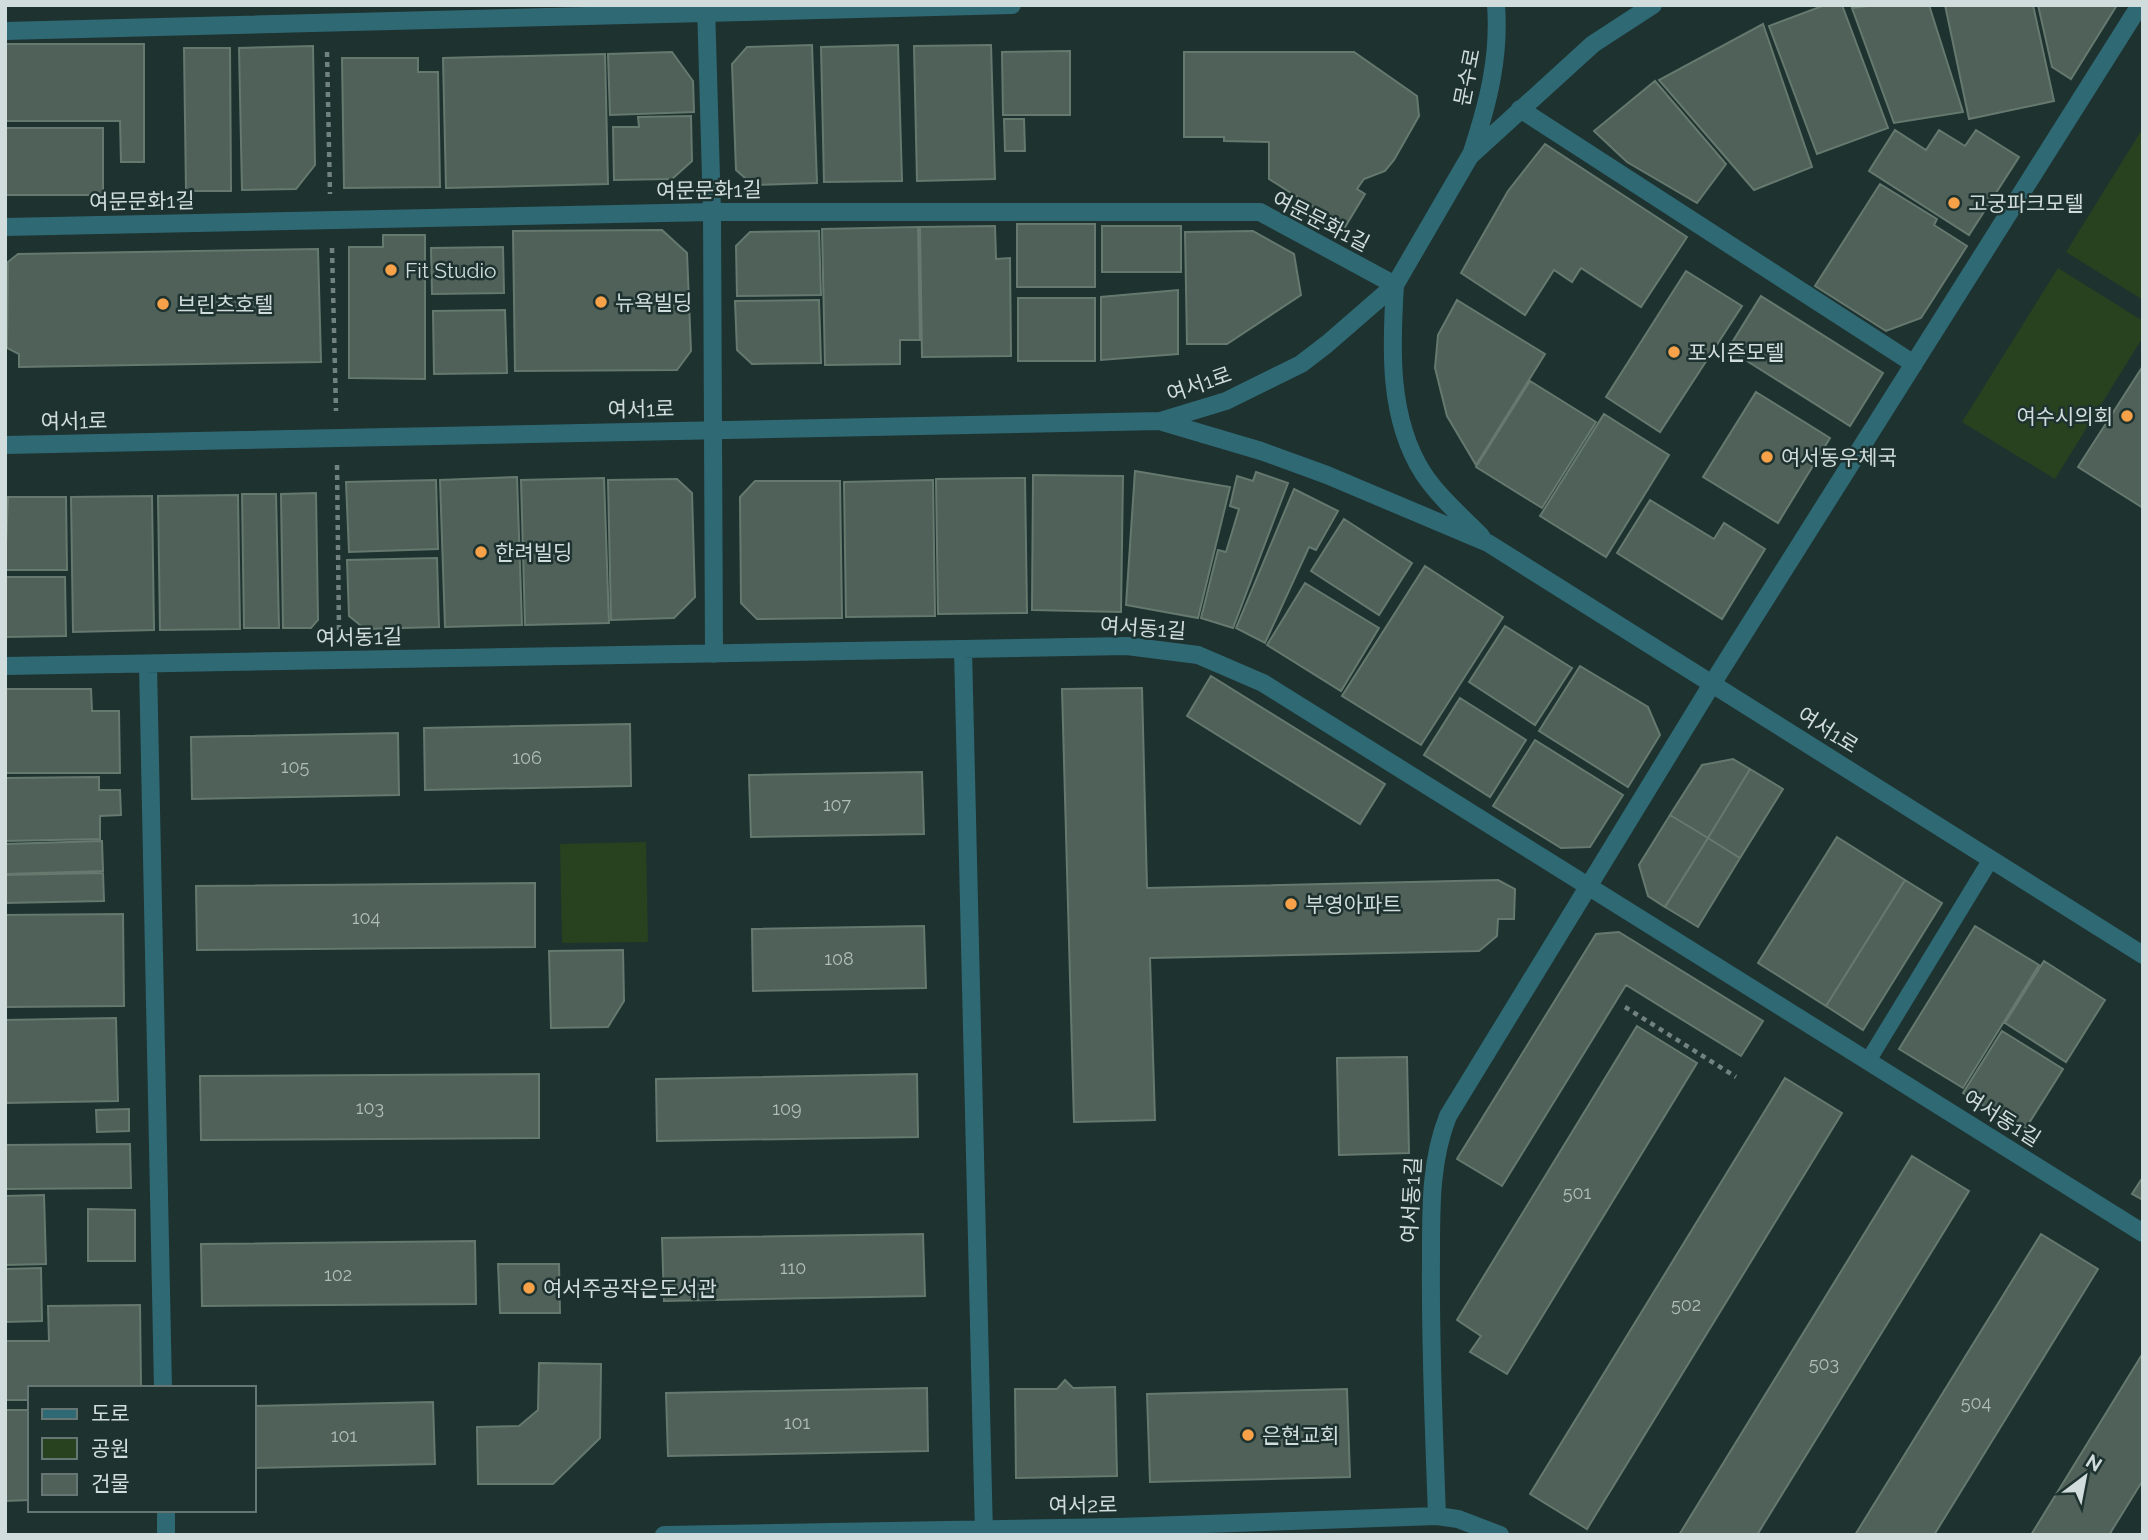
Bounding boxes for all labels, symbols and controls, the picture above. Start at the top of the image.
street label: 문수로 [1449,46,1485,108]
street label: 여문문화1길 [656,177,762,203]
street label: 여문문화1길 [1268,186,1374,256]
street label: 여문문화1길 [89,188,195,214]
place label: 고궁파크모텔 [1968,191,2084,216]
marker: 고궁파크모텔 [1946,195,1962,211]
place label: Fit Studio [405,258,497,283]
marker: Fit Studio [383,262,399,278]
place label: 뉴욕빌딩 [615,290,692,315]
place label: 브린츠호텔 [177,292,274,317]
marker: 뉴욕빌딩 [593,294,609,310]
marker: 브린츠호텔 [155,296,171,312]
place label: 포시즌모텔 [1688,340,1785,365]
marker: 포시즌모텔 [1666,344,1682,360]
street label: 여서1로 [1163,361,1235,407]
street label: 여서1로 [607,396,675,422]
place label: 여수시의회 [2016,404,2113,429]
street label: 여서1로 [40,408,108,434]
marker: 여수시의회 [2119,408,2135,424]
place label: 여서동우체국 [1781,445,1897,470]
marker: 여서동우체국 [1759,449,1775,465]
place label: 한려빌딩 [495,540,572,565]
marker: 한려빌딩 [473,544,489,560]
street label: 여서동1길 [1099,613,1187,643]
street label: 여서동1길 [316,624,402,650]
street label: 여서1로 [1793,702,1863,758]
house number: 106 [512,747,542,768]
house number: 105 [281,756,309,777]
house number: 107 [823,794,851,815]
place label: 부영아파트 [1305,892,1402,917]
marker: 부영아파트 [1283,896,1299,912]
house number: 104 [352,907,380,928]
house number: 108 [824,948,854,969]
street label: 여서동1길 [1959,1085,2045,1151]
house number: 103 [356,1097,384,1118]
house number: 109 [772,1098,802,1119]
street label: 여서동1길 [1396,1156,1426,1244]
house number: 501 [1563,1182,1592,1203]
house number: 110 [780,1257,806,1278]
house number: 102 [324,1264,352,1285]
place label: 여서주공작은도서관 [543,1276,717,1301]
marker: 여서주공작은도서관 [521,1280,537,1296]
house number: 502 [1671,1294,1701,1315]
house number: 503 [1809,1353,1839,1374]
legend [28,1386,256,1512]
house number: 504 [1961,1392,1991,1413]
text: 도로 [91,1401,130,1426]
house number: 101 [784,1412,811,1433]
place label: 은현교회 [1262,1423,1339,1448]
house number: 101 [331,1425,358,1446]
marker: 은현교회 [1240,1427,1256,1443]
text: 공원 [91,1436,130,1461]
north arrow [2050,1442,2120,1512]
text: N [2082,1449,2106,1476]
text: 건물 [91,1471,130,1496]
street label: 여서2로 [1048,1492,1118,1518]

